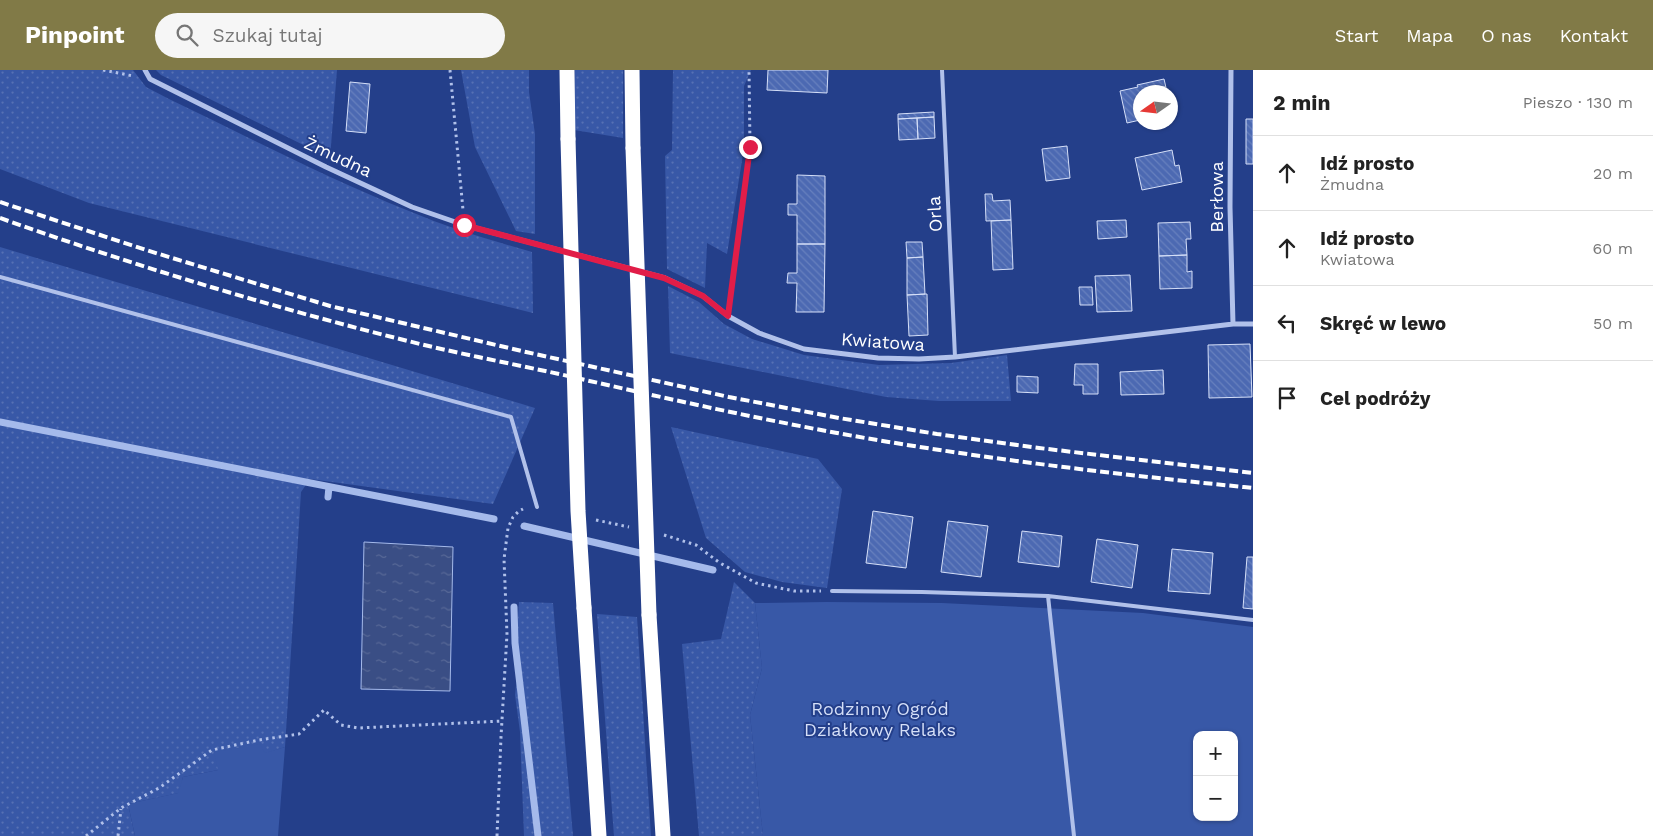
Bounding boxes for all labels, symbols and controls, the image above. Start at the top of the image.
search box [155,13,505,58]
text: Pinpoint [25,21,125,49]
icon: search [173,21,201,49]
text: Szukaj tutaj [213,24,323,47]
text: Start [1335,25,1378,46]
text: Mapa [1406,25,1453,46]
text: O nas [1481,25,1532,46]
text: Kontakt [1560,25,1628,46]
north arrow [1133,85,1178,130]
text: 2 min [1273,90,1330,115]
text: Pieszo · 130 m [1523,93,1633,112]
street label: Żmudna [301,132,375,181]
route end [739,136,762,159]
text: Idź prosto [1320,152,1414,175]
icon: ahead [1273,159,1301,187]
street label: Berłowa [1206,161,1227,233]
text: 20 m [1593,164,1633,183]
text: Żmudna [1320,175,1384,194]
street label: Orla [923,195,946,233]
route start [453,214,476,237]
text: Idź prosto [1320,227,1414,250]
icon: ahead [1273,234,1301,262]
text: 60 m [1593,239,1633,258]
text: Kwiatowa [1320,250,1395,269]
icon: left [1273,309,1301,337]
text: Skręć w lewo [1320,312,1446,335]
text: 50 m [1593,314,1633,333]
street label: Kwiatowa [840,328,926,355]
icon: arrive [1273,384,1301,412]
text: Cel podróży [1320,387,1430,410]
park label: Rodzinny Ogród Działkowy Relaks [804,698,956,740]
map controls [1193,731,1238,821]
button: + [1193,731,1238,776]
button: − [1193,776,1238,821]

